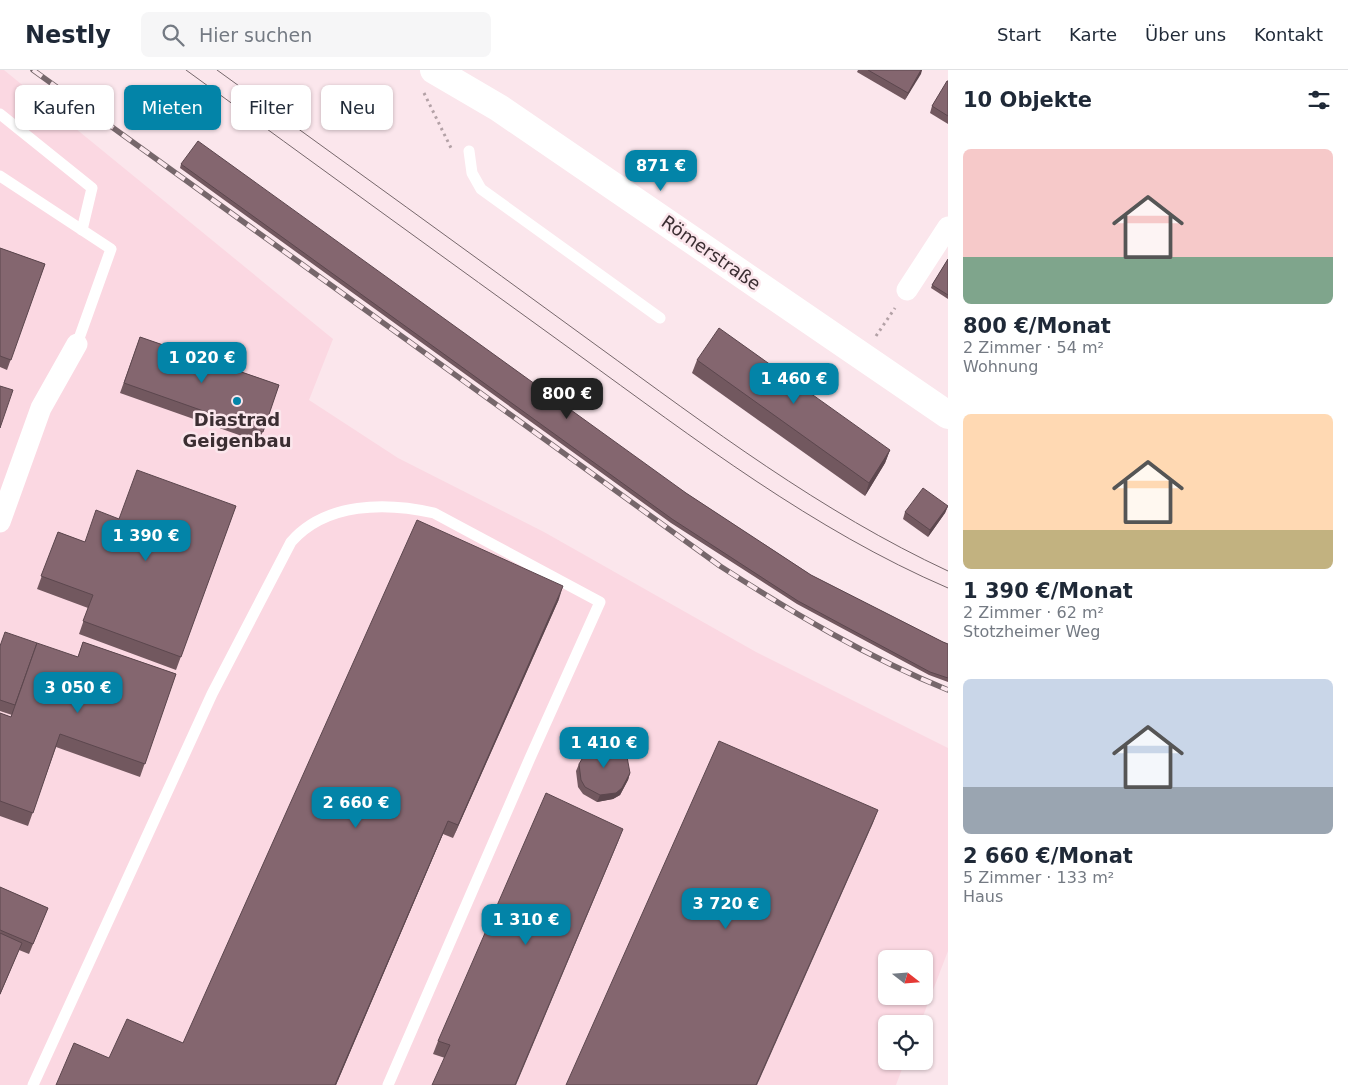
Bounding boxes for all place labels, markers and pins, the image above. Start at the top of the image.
pin: 871 € [626,150,696,192]
pin: 1 020 € [156,342,248,384]
pin: 1 460 € [748,362,840,405]
pin: 800 € [532,378,602,420]
marker: Diastrad Geigenbau [231,395,243,407]
place label: Diastrad Geigenbau [183,409,291,451]
pin: 1 390 € [100,520,192,562]
pin: 3 050 € [32,672,124,714]
pin: 1 410 € [558,726,650,769]
pin: 2 660 € [310,786,402,829]
pin: 3 720 € [680,888,772,930]
pin: 1 310 € [480,904,572,946]

